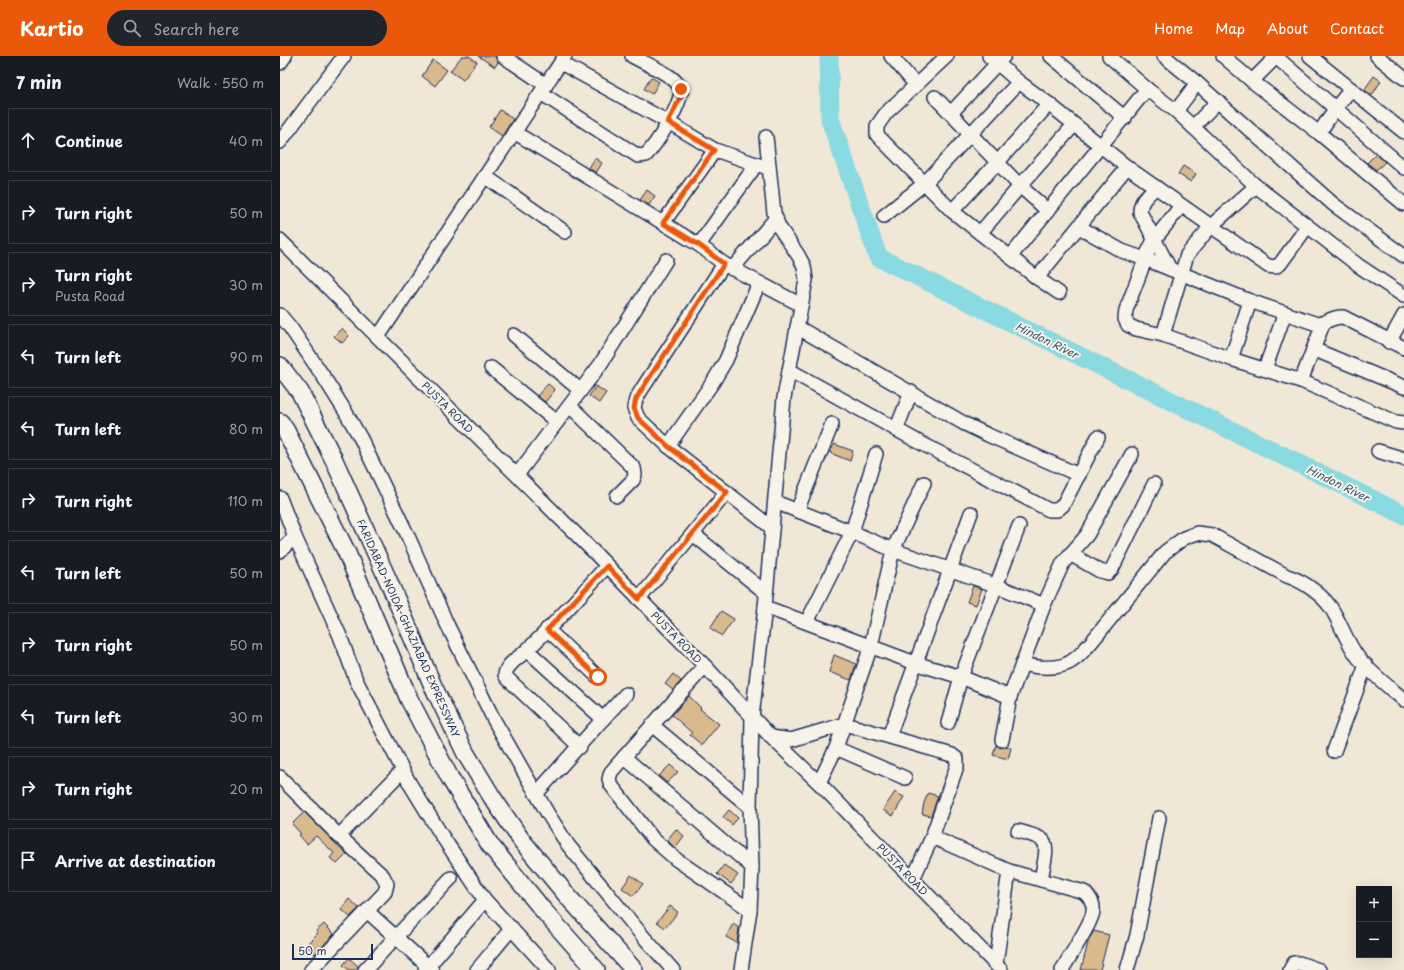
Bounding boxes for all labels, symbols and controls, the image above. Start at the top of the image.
search box [107,10,387,46]
text: Kartio [20,14,83,42]
icon: search [121,17,143,39]
text: Search here [153,17,239,40]
text: Home [1154,18,1193,39]
text: Map [1215,18,1245,39]
text: About [1267,18,1308,39]
text: Contact [1330,18,1384,39]
text: 7 min [16,69,62,95]
text: Walk · 550 m [177,73,264,92]
route end [672,80,690,98]
icon: ahead [17,129,39,151]
text: Continue [55,129,123,152]
text: 40 m [229,131,263,150]
icon: right [17,201,39,223]
text: Turn right [55,201,132,224]
text: 50 m [229,203,263,222]
text: Turn right [55,263,132,286]
icon: right [17,273,39,295]
text: 30 m [229,275,263,294]
text: Pusta Road [55,286,125,305]
water label: Hindon River [1013,317,1083,363]
icon: left [17,345,39,367]
text: Turn left [55,345,121,368]
text: 90 m [230,347,263,366]
street label: PUSTA ROAD [419,378,477,436]
icon: left [17,417,39,439]
text: Turn left [55,417,121,440]
text: 80 m [229,419,263,438]
water label: Hindon River [1304,460,1374,506]
icon: right [17,489,39,511]
text: Turn right [55,489,132,512]
text: 110 m [228,491,263,510]
street label: FARIDABAD-NOIDA-GHAZIABAD EXPRESSWAY [354,516,464,740]
icon: left [17,561,39,583]
text: Turn left [55,561,121,584]
text: 50 m [229,563,263,582]
street label: PUSTA ROAD [648,608,706,666]
icon: right [17,633,39,655]
text: Turn right [55,633,132,656]
text: 50 m [229,635,263,654]
route start [589,668,607,686]
icon: left [17,705,39,727]
text: Turn left [55,705,121,728]
text: 30 m [229,707,263,726]
icon: right [17,777,39,799]
text: Turn right [55,777,132,800]
text: 20 m [229,779,263,798]
street label: PUSTA ROAD [874,840,932,898]
icon: arrive [17,849,39,871]
text: Arrive at destination [55,849,216,872]
map controls [1356,886,1392,958]
button: + [1356,886,1392,922]
button: − [1356,922,1392,958]
scale bar [292,942,373,961]
text: 50 m [298,942,327,959]

